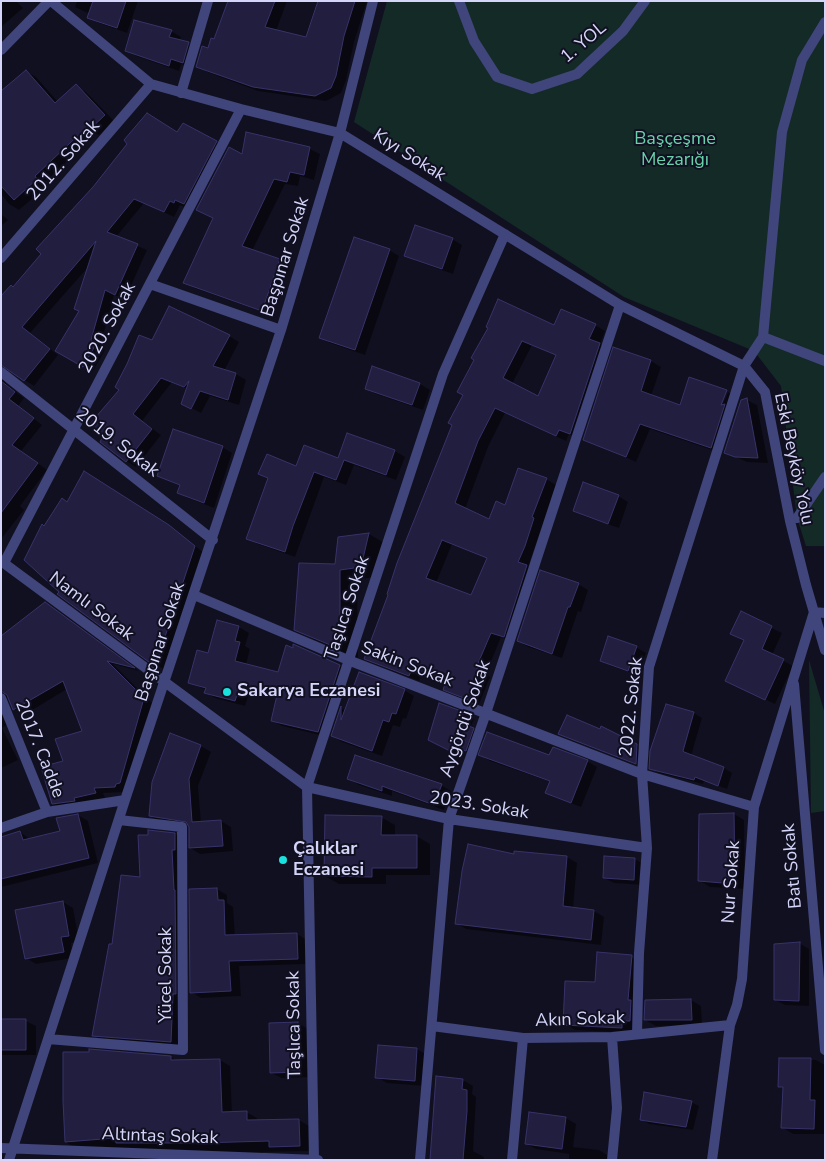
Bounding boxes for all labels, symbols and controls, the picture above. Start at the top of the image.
street label: 1. YOL [557,18,611,68]
street label: 2012. Sokak [23,116,105,206]
street label: Kıyı Sokak [369,125,449,187]
park label: Başçeşme Mezarığı [634,129,716,172]
street label: Başpınar Sokak [257,194,315,320]
street label: 2020. Sokak [75,279,141,377]
street label: Eski Beyköy Yolu [768,391,818,527]
street label: 2019. Sokak [71,404,163,482]
street label: Taşlıca Sokak [321,553,375,663]
street label: Namlı Sokak [44,568,138,646]
street label: Başpınar Sokak [132,580,190,704]
street label: Sakin Sokak [358,638,456,692]
street label: 2022. Sokak [616,656,648,758]
street label: Aygördü Sokak [436,658,496,780]
place label: Sakarya Eczanesi [237,681,380,703]
marker: Sakarya Eczanesi [221,686,233,698]
street label: 2017. Cadde [10,697,68,801]
street label: 2023. Sokak [428,787,530,825]
street label: Batı Sokak [779,823,807,909]
place label: Çalıklar Eczanesi [293,839,364,882]
street label: Nur Sokak [718,840,746,924]
marker: Çalıklar Eczanesi [277,854,289,866]
street label: Yücel Sokak [156,927,178,1023]
street label: Taşlıca Sokak [283,971,307,1079]
street label: Akın Sokak [535,1008,625,1032]
street label: Altıntaş Sokak [101,1124,219,1150]

